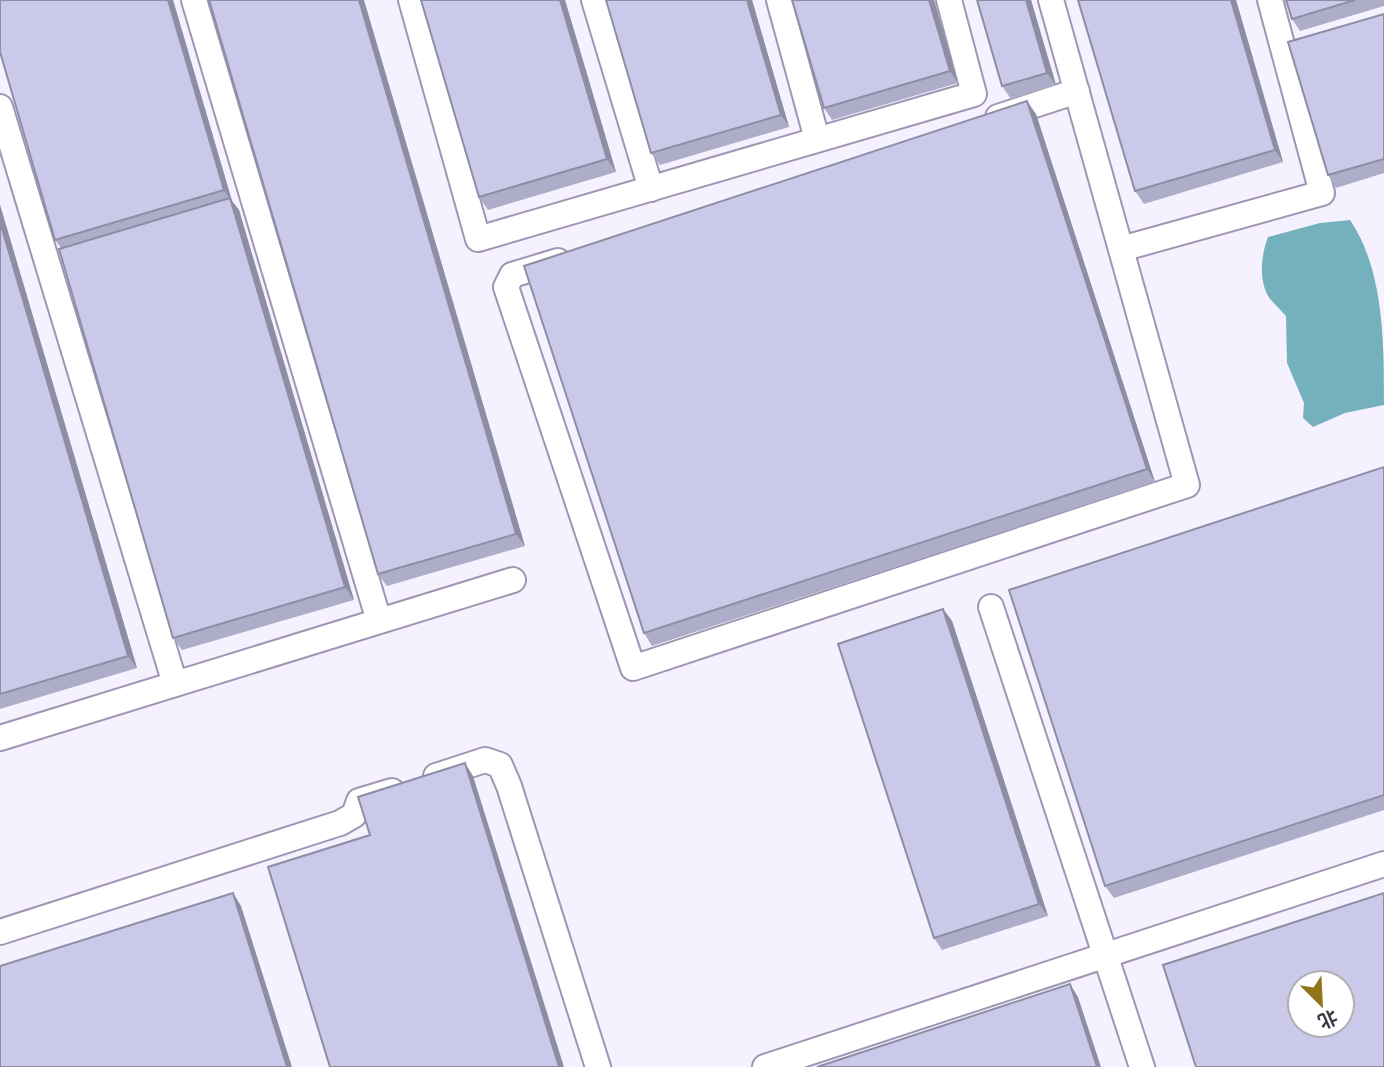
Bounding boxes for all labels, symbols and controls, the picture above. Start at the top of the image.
north arrow [1286,969,1356,1039]
text: 北 [1315,1006,1341,1033]

